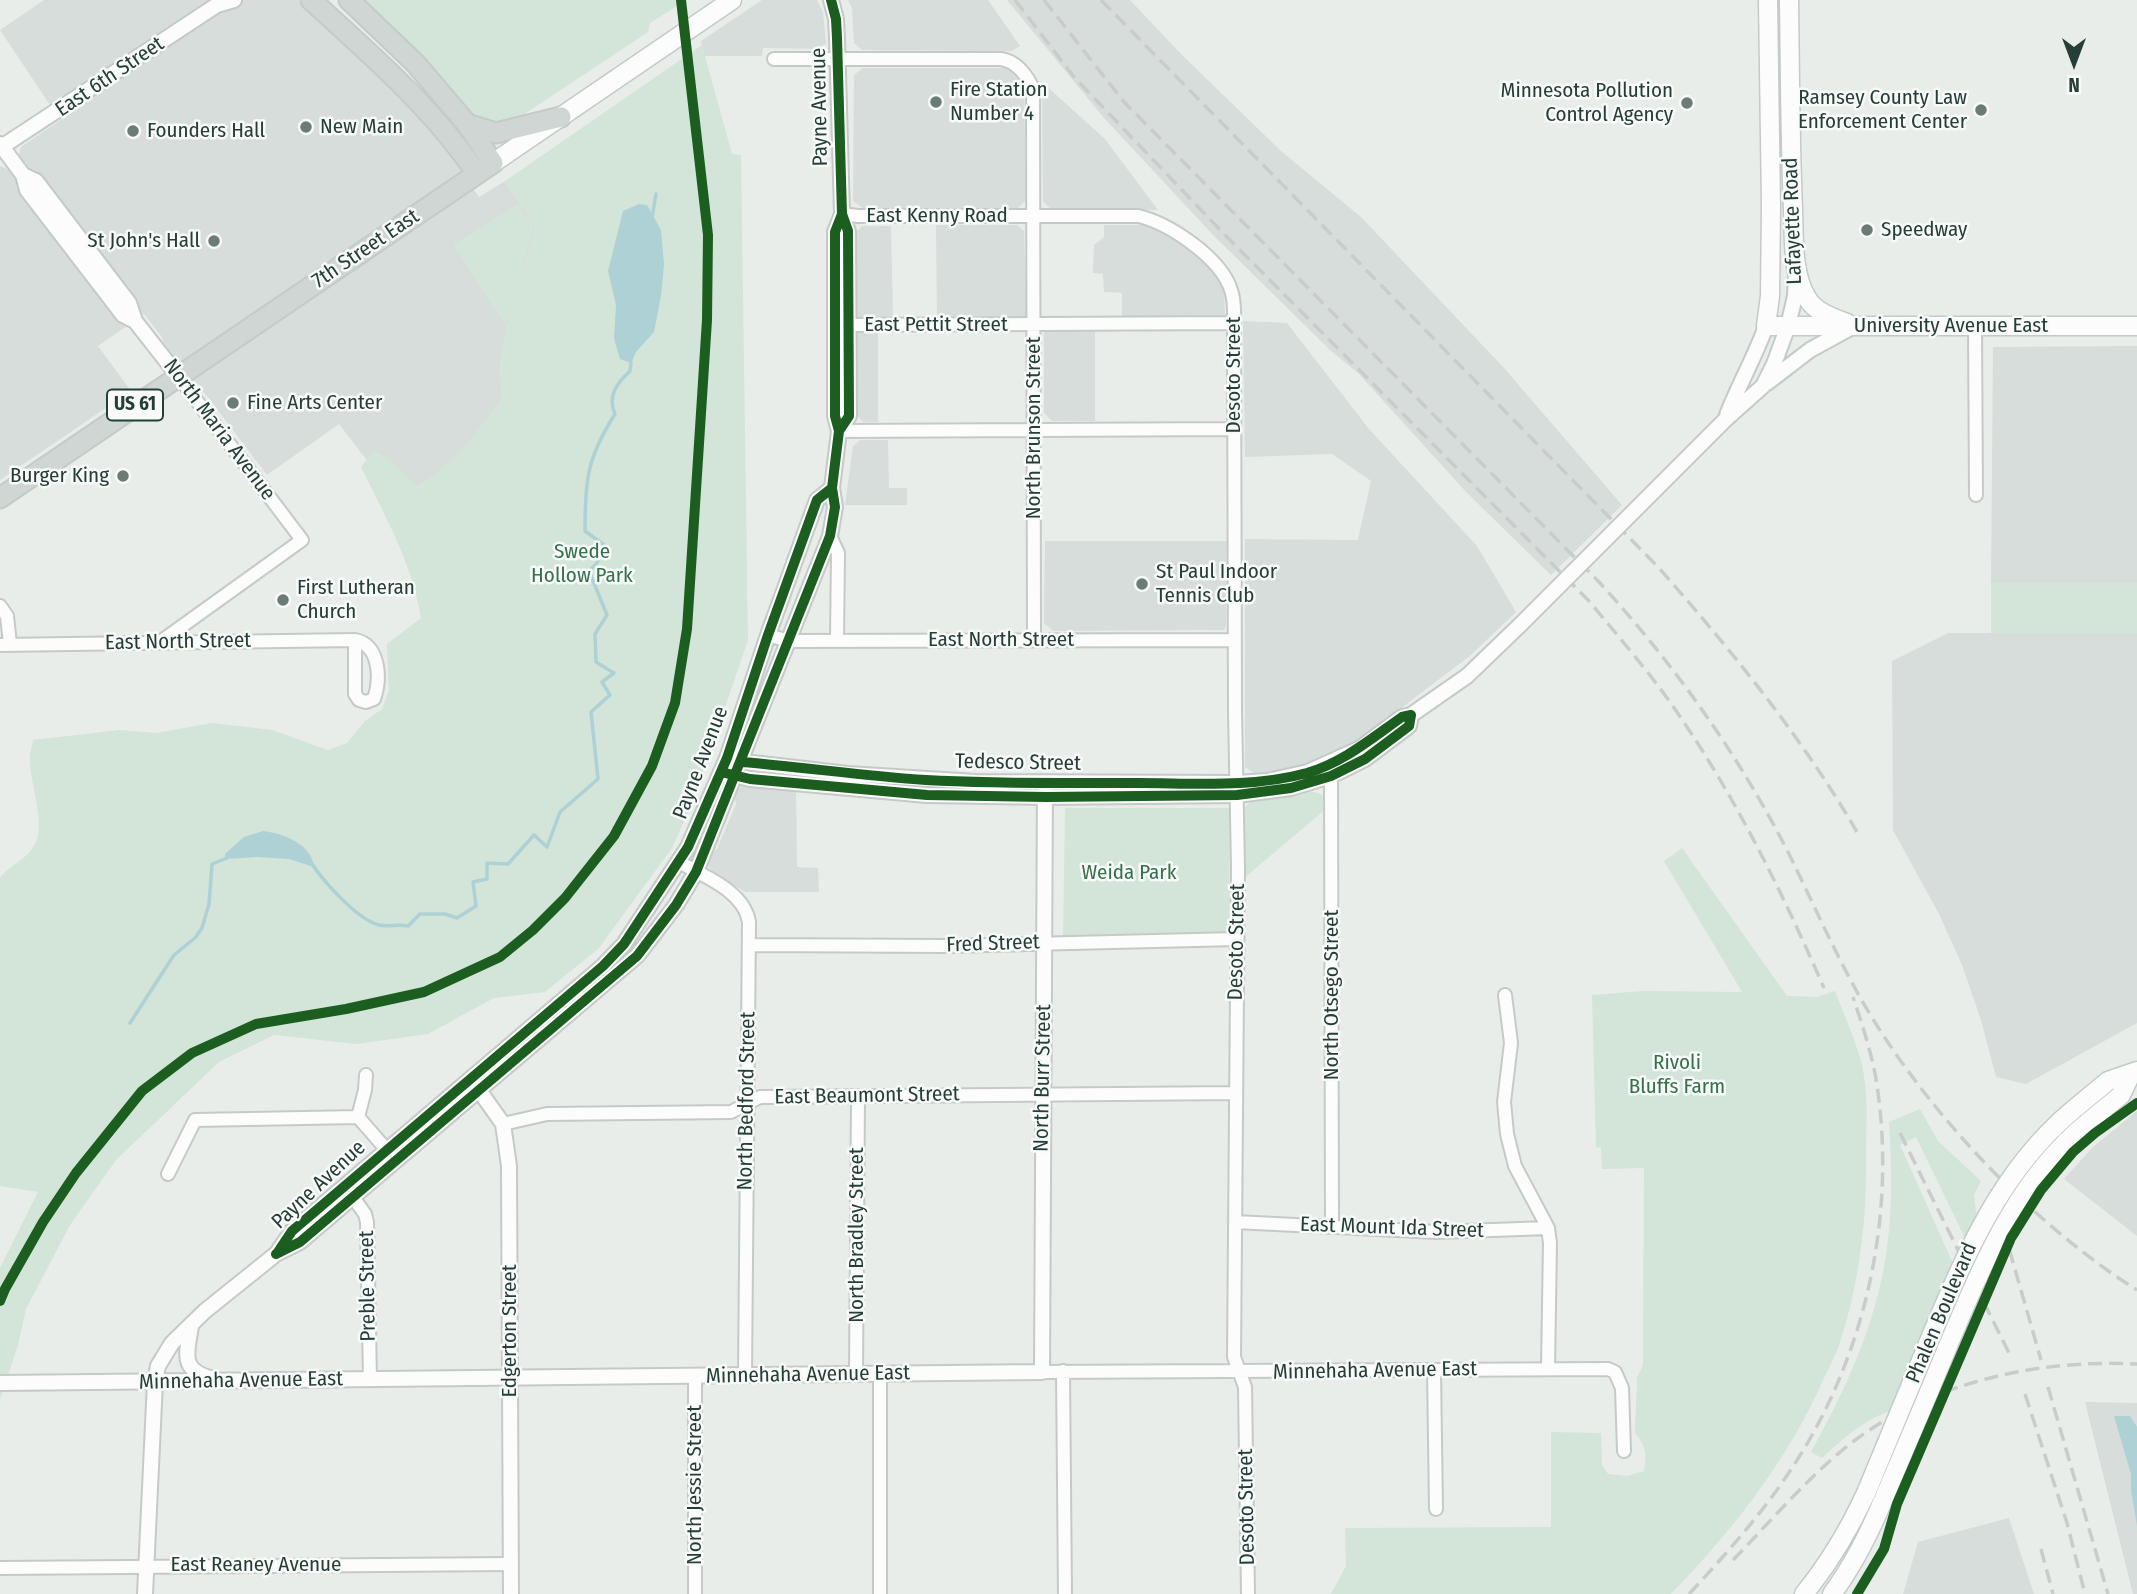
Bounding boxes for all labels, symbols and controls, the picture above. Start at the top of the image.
north arrow [2039,28,2109,98]
street label: East 6th Street [51,31,169,123]
street label: Payne Avenue [806,47,834,167]
text: N [2068,73,2080,96]
place label: Fire Station Number 4 [950,77,1048,127]
place label: Minnesota Pollution Control Agency [1501,78,1673,128]
place label: Ramsey County Law Enforcement Center [1798,85,1967,135]
marker: Fire Station Number 4 [928,94,944,110]
marker: Minnesota Pollution Control Agency [1679,95,1695,111]
marker: Ramsey County Law Enforcement Center [1973,102,1989,118]
place label: New Main [320,114,403,140]
place label: Founders Hall [147,118,265,144]
marker: New Main [298,119,314,135]
marker: Founders Hall [125,123,141,139]
street label: Lafayette Road [1778,157,1808,285]
street label: East Kenny Road [866,203,1008,229]
street label: 7th Street East [308,204,424,294]
place label: Speedway [1881,217,1967,243]
marker: Speedway [1859,222,1875,238]
place label: St John's Hall [87,228,200,254]
marker: St John's Hall [206,233,222,249]
street label: East Pettit Street [864,312,1008,338]
street label: University Avenue East [1854,313,2048,339]
street label: Desoto Street [1221,317,1247,433]
street label: North Brunson Street [1021,337,1047,519]
street label: North Maria Avenue [158,354,280,506]
road number: US 61 [107,390,163,420]
place label: Fine Arts Center [247,390,382,416]
marker: Fine Arts Center [225,395,241,411]
place label: Burger King [10,463,109,489]
marker: Burger King [115,468,131,484]
park label: Swede Hollow Park [531,539,633,589]
place label: St Paul Indoor Tennis Club [1156,559,1277,609]
place label: First Lutheran Church [297,575,415,625]
marker: St Paul Indoor Tennis Club [1134,576,1150,592]
marker: First Lutheran Church [275,592,291,608]
street label: East North Street [928,627,1074,653]
street label: East North Street [105,628,251,656]
street label: Payne Avenue [668,703,734,823]
street label: Tedesco Street [955,749,1081,777]
park label: Weida Park [1082,860,1176,886]
street label: Desoto Street [1223,883,1251,1001]
street label: North Otsego Street [1319,910,1345,1080]
street label: Fred Street [946,930,1040,958]
street label: North Burr Street [1029,1004,1057,1152]
street label: North Bedford Street [733,1011,761,1191]
park label: Rivoli Bluffs Farm [1629,1050,1725,1100]
street label: East Beaumont Street [774,1082,960,1110]
street label: Payne Avenue [267,1135,371,1235]
street label: North Bradley Street [844,1147,870,1323]
street label: East Mount Ida Street [1300,1212,1484,1244]
street label: Preble Street [354,1230,382,1342]
street label: Phalen Boulevard [1901,1239,1983,1387]
street label: Edgerton Street [497,1264,523,1398]
street label: Minnehaha Avenue East [1273,1357,1477,1385]
street label: Minnehaha Avenue East [706,1361,910,1389]
street label: Minnehaha Avenue East [139,1367,343,1395]
street label: North Jessie Street [682,1405,708,1565]
street label: Desoto Street [1233,1448,1261,1566]
street label: East Reaney Avenue [171,1552,341,1578]

